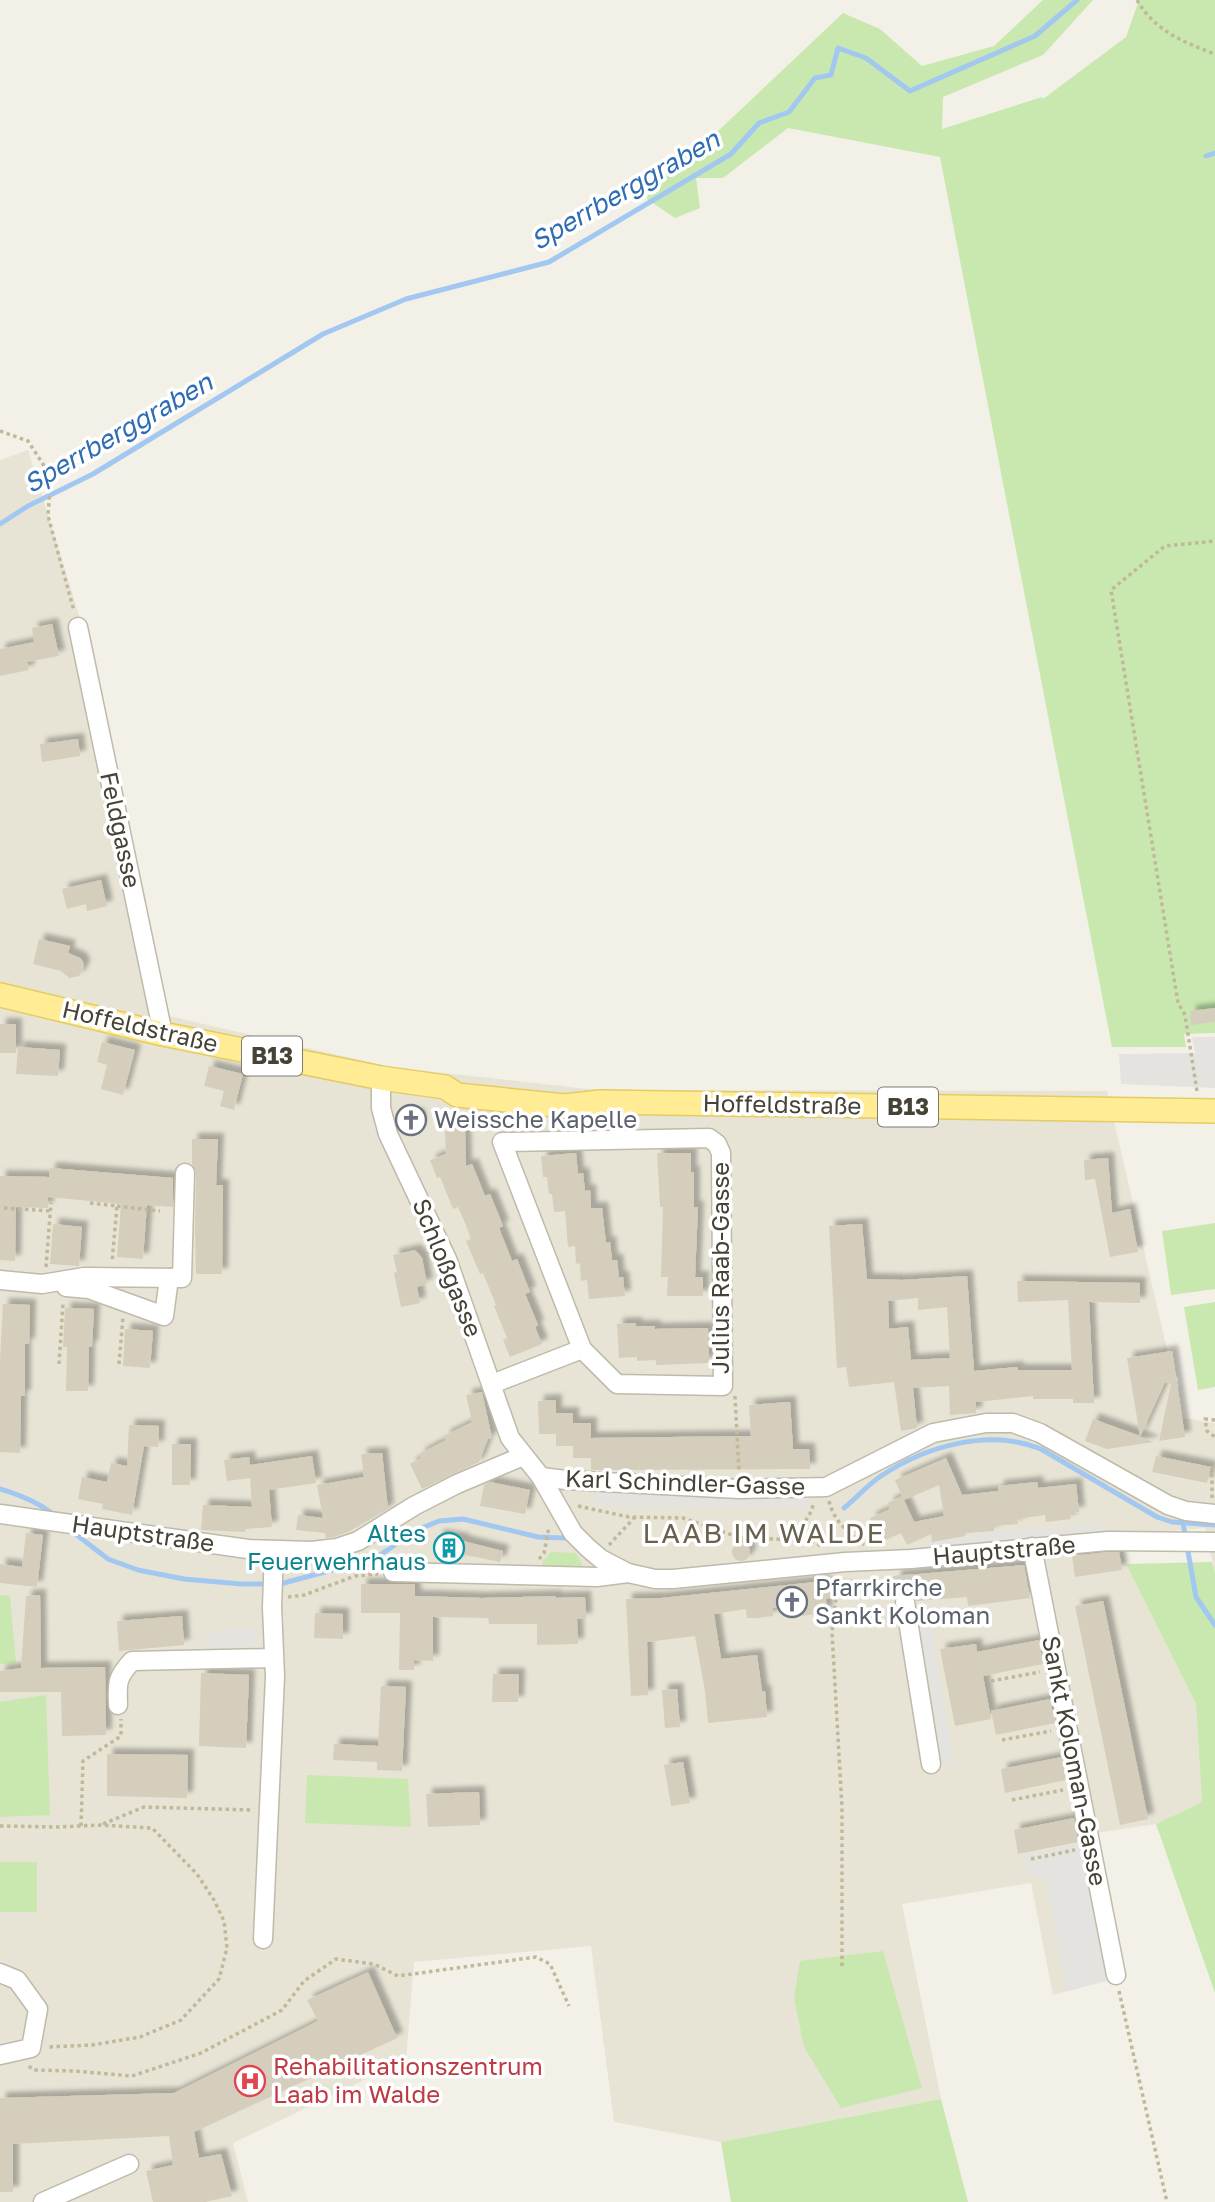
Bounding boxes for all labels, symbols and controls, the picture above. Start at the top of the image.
water label: Sperrberggraben [525,123,725,256]
water label: Sperrberggraben [18,366,218,499]
street label: Feldgasse [95,769,148,890]
street label: Hoffeldstraße [60,994,221,1058]
road number: B13 [242,1036,302,1076]
street label: Hoffeldstraße [702,1088,862,1119]
road number: B13 [878,1088,938,1126]
church icon: Weissche Kapelle [394,1103,428,1137]
place label: Weissche Kapelle [434,1104,637,1133]
street label: Julius Raab-Gasse [705,1162,734,1374]
street label: Schloßgasse [407,1194,489,1341]
street label: Karl Schindler-Gasse [564,1463,806,1500]
street label: Hauptstraße [70,1508,216,1557]
district label: LAAB IM WALDE [642,1516,886,1549]
place label: Altes Feuerwehrhaus [247,1518,426,1575]
street label: Hauptstraße [931,1529,1077,1570]
building icon: Altes Feuerwehrhaus [432,1531,466,1565]
place label: Pfarrkirche Sankt Koloman [815,1572,990,1629]
church icon: Pfarrkirche Sankt Koloman [775,1585,809,1619]
street label: Sankt Koloman-Gasse [1037,1633,1114,1888]
place label: Rehabilitationszentrum Laab im Walde [273,2051,543,2108]
hospital icon: Rehabilitationszentrum Laab im Walde [233,2064,267,2098]

